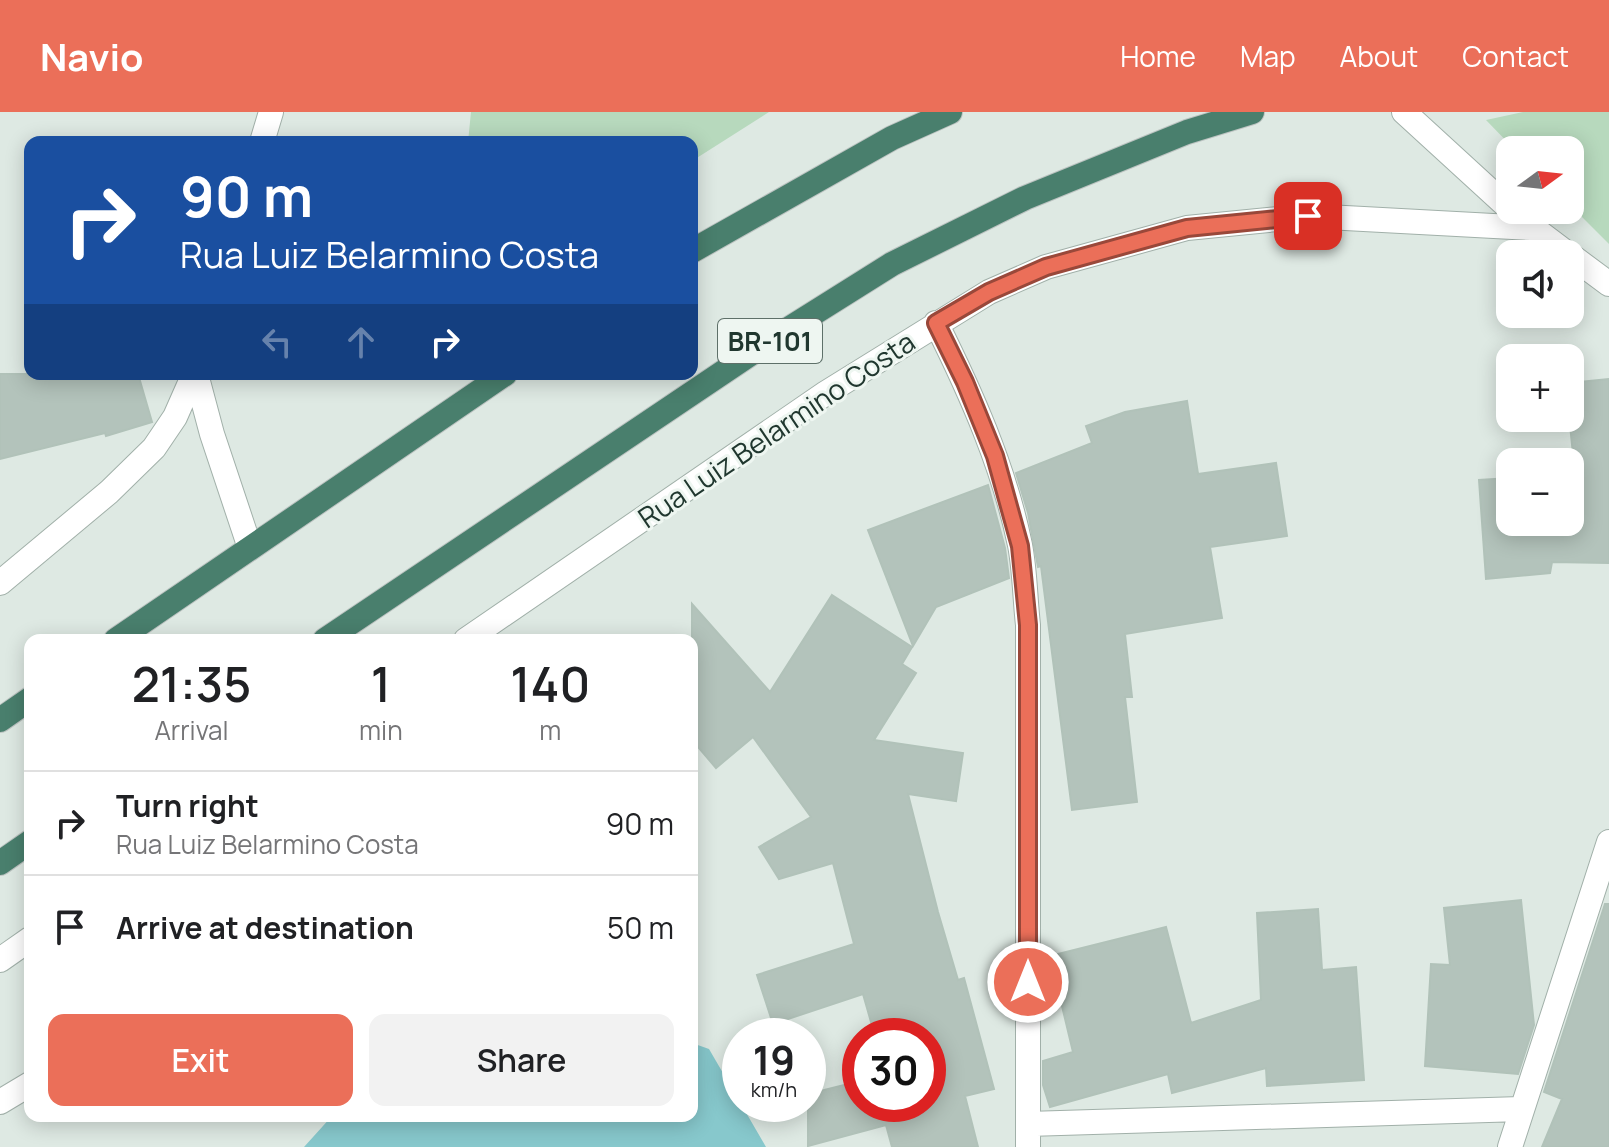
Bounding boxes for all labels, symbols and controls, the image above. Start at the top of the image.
text: Navio [40,30,144,82]
text: Home [1120,37,1196,75]
text: Map [1240,37,1296,75]
text: About [1340,37,1418,75]
text: Contact [1462,37,1569,75]
north arrow [1496,136,1584,224]
map controls [1496,136,1584,536]
text: 90 m [180,157,313,234]
icon: right [48,168,152,272]
pin [1274,182,1342,250]
icon: arrive [1286,194,1330,238]
text: Rua Luiz Belarmino Costa [180,230,599,279]
button: sound [1496,240,1584,328]
road number: BR-101 [718,319,822,363]
icon: left [255,320,299,364]
icon: ahead [339,320,383,364]
icon: right [423,320,467,364]
street label: Rua Luiz Belarmino Costa [630,322,922,536]
button: + [1496,344,1584,432]
button: − [1496,448,1584,536]
text: 21:35 [132,651,251,716]
text: 1 [371,651,391,716]
text: 140 [510,651,590,716]
text: Arrival [154,712,229,748]
text: min [359,712,403,748]
text: m [539,712,561,748]
text: Turn right [116,785,259,826]
icon: right [48,801,92,845]
text: 90 m [606,803,674,844]
text: Rua Luiz Belarmino Costa [116,826,419,862]
icon: arrive [48,905,92,949]
text: Arrive at destination [116,907,414,948]
text: 50 m [607,907,674,948]
position arrow [986,940,1070,1024]
button: Exit [48,1014,353,1106]
button: Share [369,1014,674,1106]
speed limit sign: 30 [842,1018,946,1122]
text: 19 [753,1032,795,1087]
text: km/h [751,1076,797,1103]

